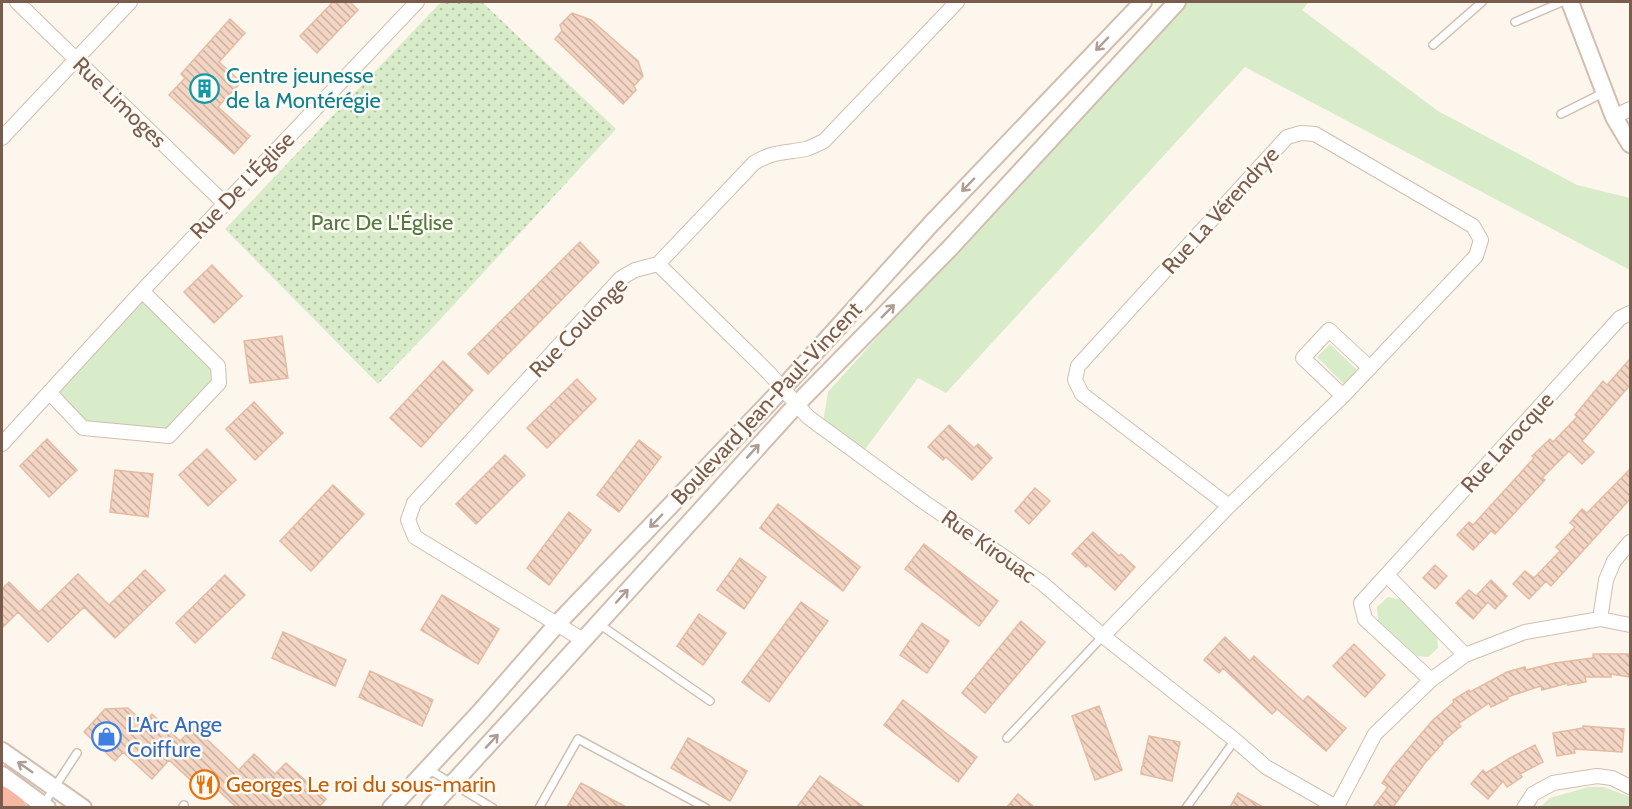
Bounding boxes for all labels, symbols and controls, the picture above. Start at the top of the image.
one-way arrow [1096,36,1110,51]
street label: Rue Limoges [67,51,172,153]
place label: Centre jeunesse de la Montérégie [226,62,381,114]
building icon: Centre jeunesse de la Montérégie [189,72,221,104]
street label: Rue De L'Église [184,126,300,245]
street label: Rue La Vérendrye [1156,141,1285,280]
one-way arrow [961,178,975,193]
park label: Parc De L'Église [311,209,453,236]
street label: Rue Coulonge [524,271,633,383]
street label: Boulevard Jean-Paul-Vincent [665,296,868,510]
one-way arrow [881,303,896,318]
street label: Rue Larocque [1455,386,1560,498]
one-way arrow [746,444,760,459]
street label: Rue Kirouac [936,504,1041,589]
one-way arrow [649,513,663,528]
one-way arrow [615,589,629,604]
place label: L'Arc Ange Coiffure [127,711,222,763]
shop icon: L'Arc Ange Coiffure [90,721,122,753]
one-way arrow [485,734,499,749]
one-way arrow [17,761,34,773]
restaurant icon: Georges Le roi du sous-marin [189,768,221,800]
place label: Georges Le roi du sous-marin [226,771,496,798]

